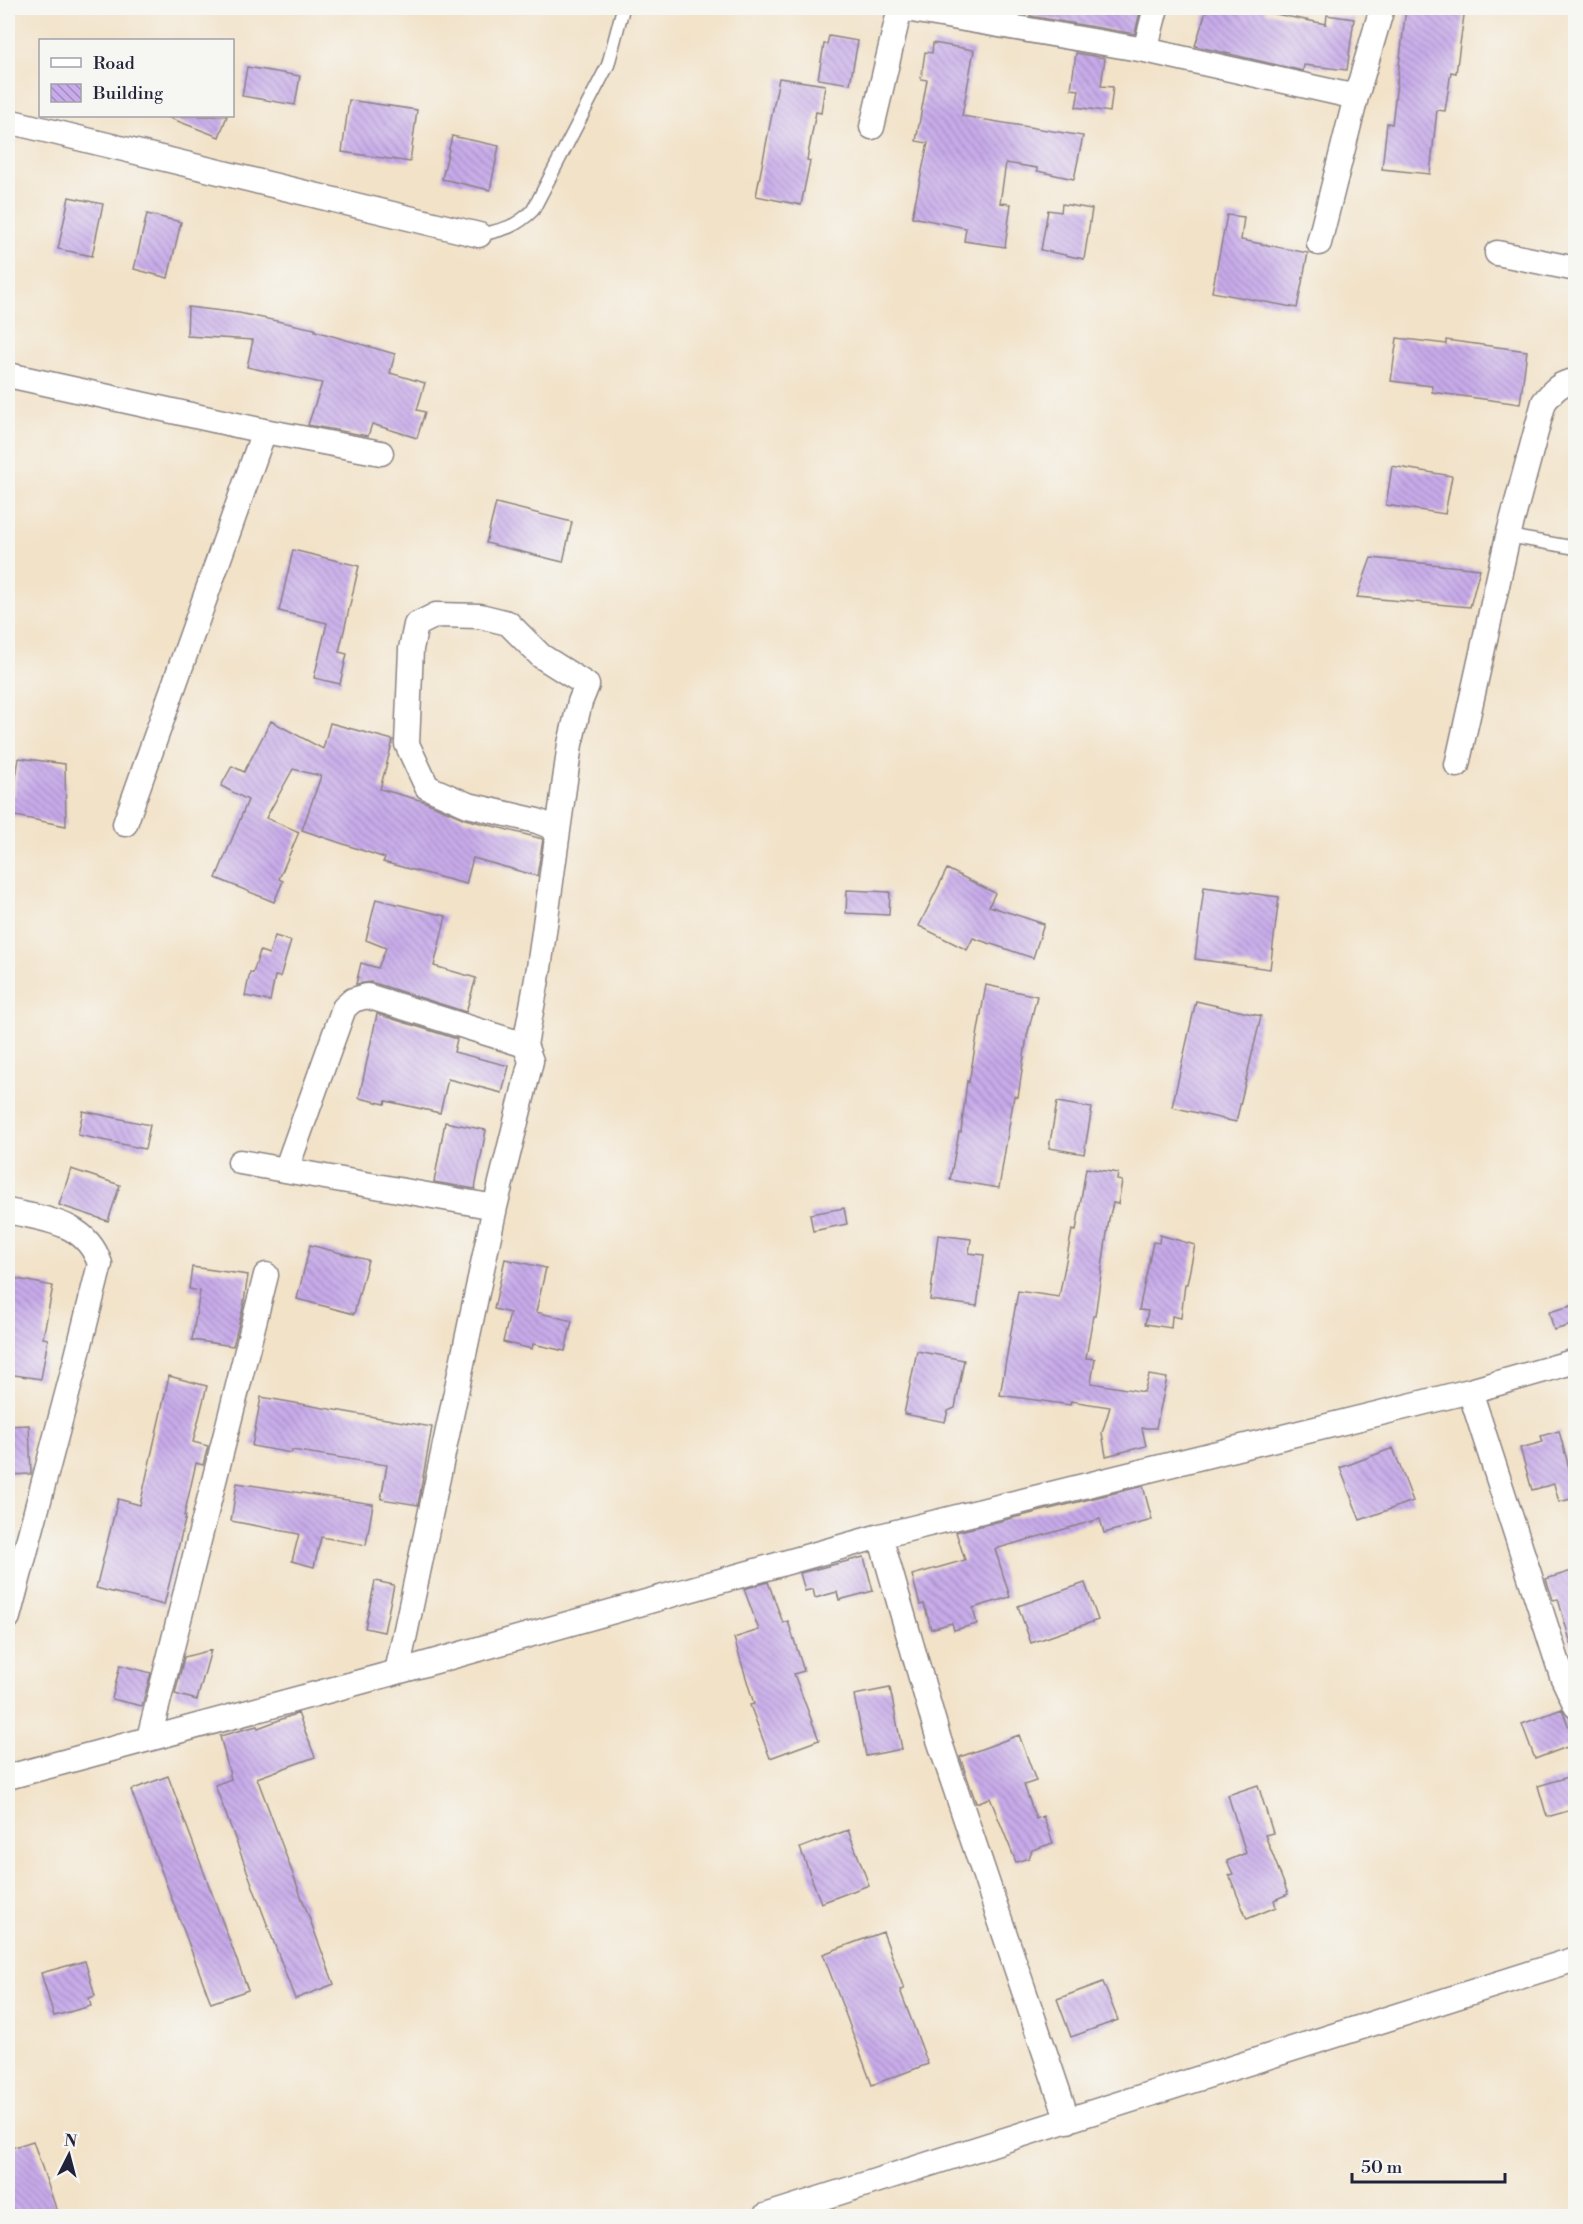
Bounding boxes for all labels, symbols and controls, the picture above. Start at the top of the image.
legend [39,39,234,117]
text: Road [93,52,136,75]
text: Building [92,82,164,105]
north arrow [39,2125,99,2185]
text: N [63,2130,78,2152]
scale bar [1352,2146,1505,2184]
text: 50 m [1361,2156,1403,2179]

